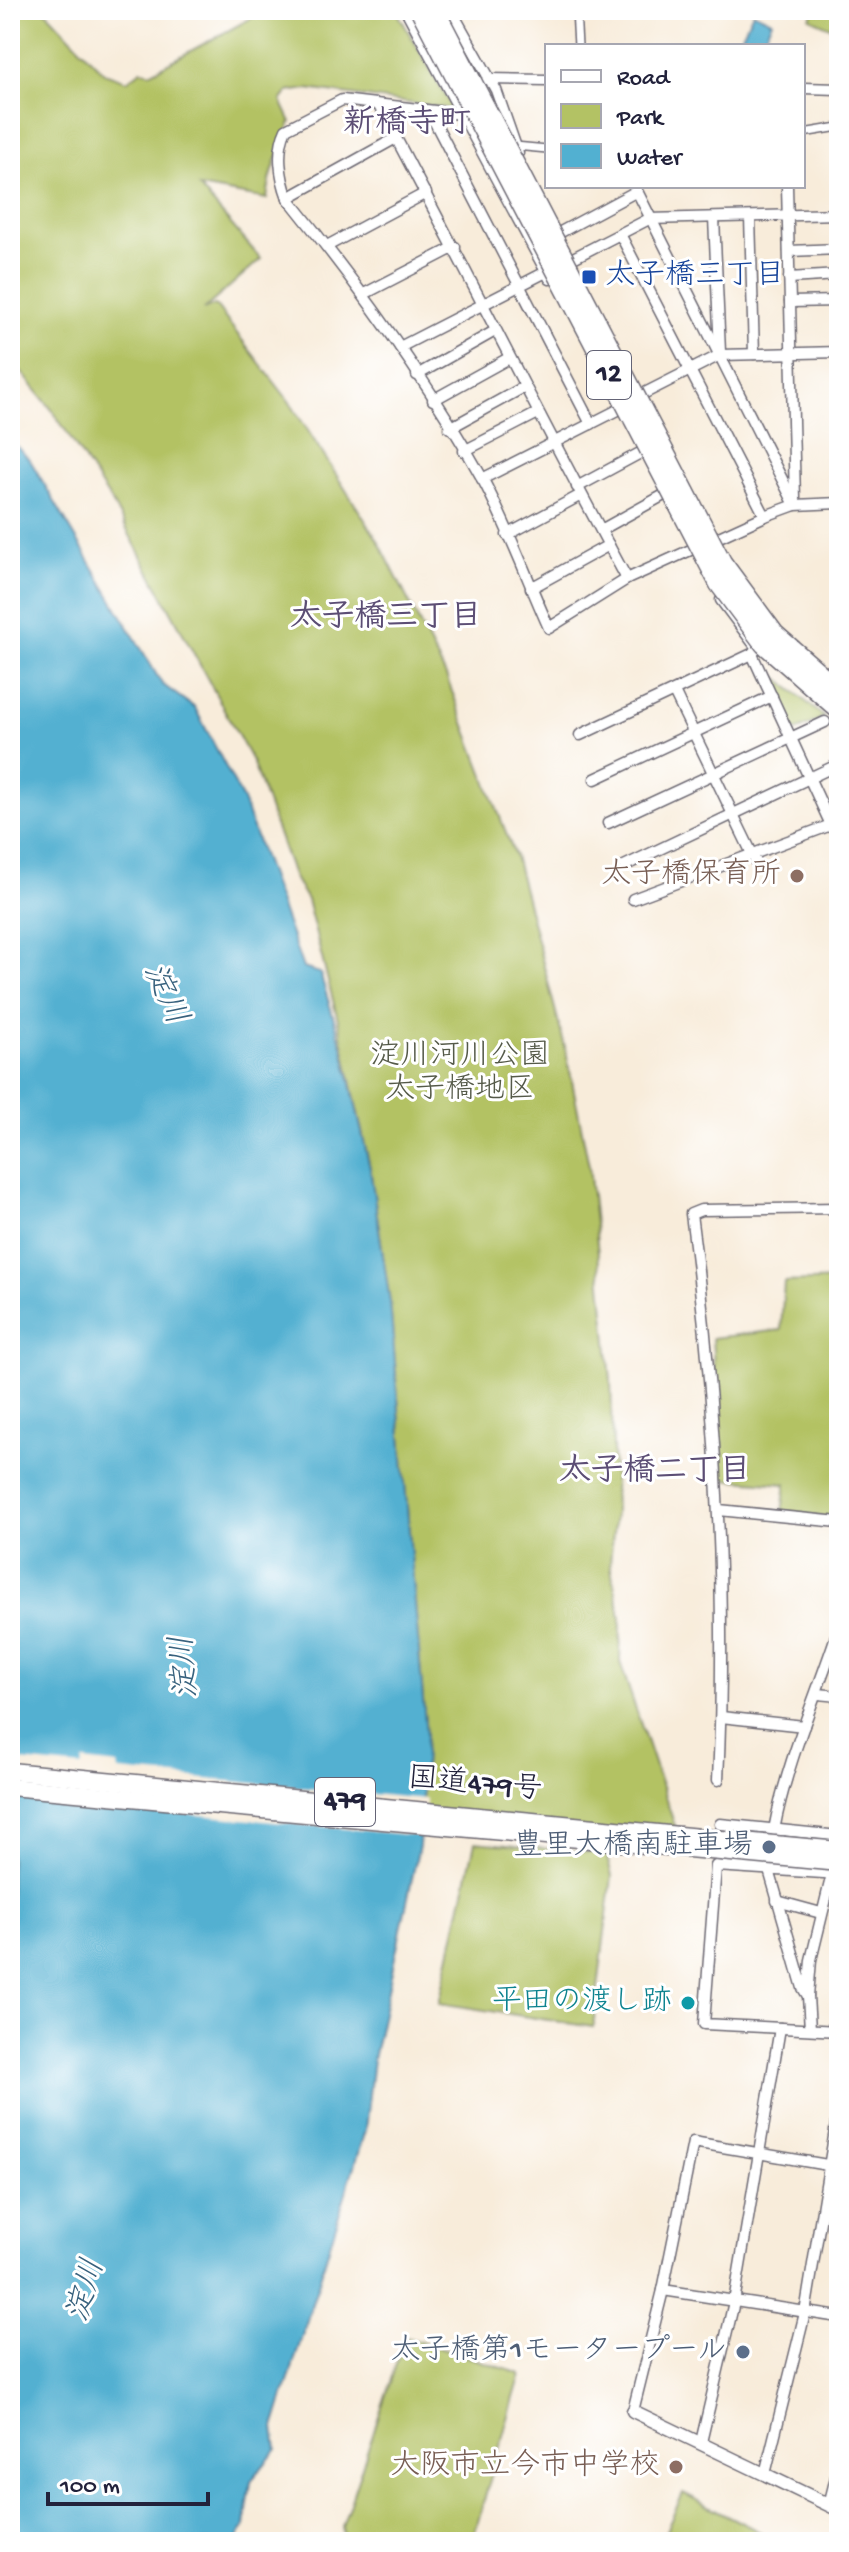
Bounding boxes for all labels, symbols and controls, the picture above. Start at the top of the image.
legend [545,44,805,188]
text: Road [617,65,671,94]
district label: 新橋寺町 [343,104,471,144]
text: Park [616,105,665,134]
text: Water [617,145,684,174]
place label: 太子橋三丁目 [605,259,785,295]
marker: 太子橋三丁目 [580,268,598,286]
road number: 12 [587,351,631,399]
district label: 太子橋三丁目 [290,599,482,638]
place label: 太子橋保育所 [601,857,781,894]
marker: 太子橋保育所 [788,867,806,885]
water label: 淀川 [132,958,195,1032]
park label: 淀川河川公園 太子橋地区 [370,1039,550,1109]
district label: 太子橋二丁目 [559,1453,751,1492]
water label: 淀川 [164,1633,209,1701]
street label: 国道479号 [406,1762,544,1809]
road number: 479 [315,1778,375,1826]
place label: 豊里大橋南駐車場 [513,1828,753,1865]
marker: 豊里大橋南駐車場 [760,1838,778,1856]
place label: 平田の渡し跡 [492,1984,672,2021]
marker: 平田の渡し跡 [679,1994,697,2012]
water label: 淀川 [60,2255,115,2327]
place label: 太子橋第1モータープール [390,2333,727,2370]
marker: 太子橋第1モータープール [734,2343,752,2361]
place label: 大阪市立今市中学校 [390,2448,660,2485]
scale bar [48,2456,208,2506]
marker: 大阪市立今市中学校 [667,2458,685,2476]
text: 100 m [59,2473,120,2502]

